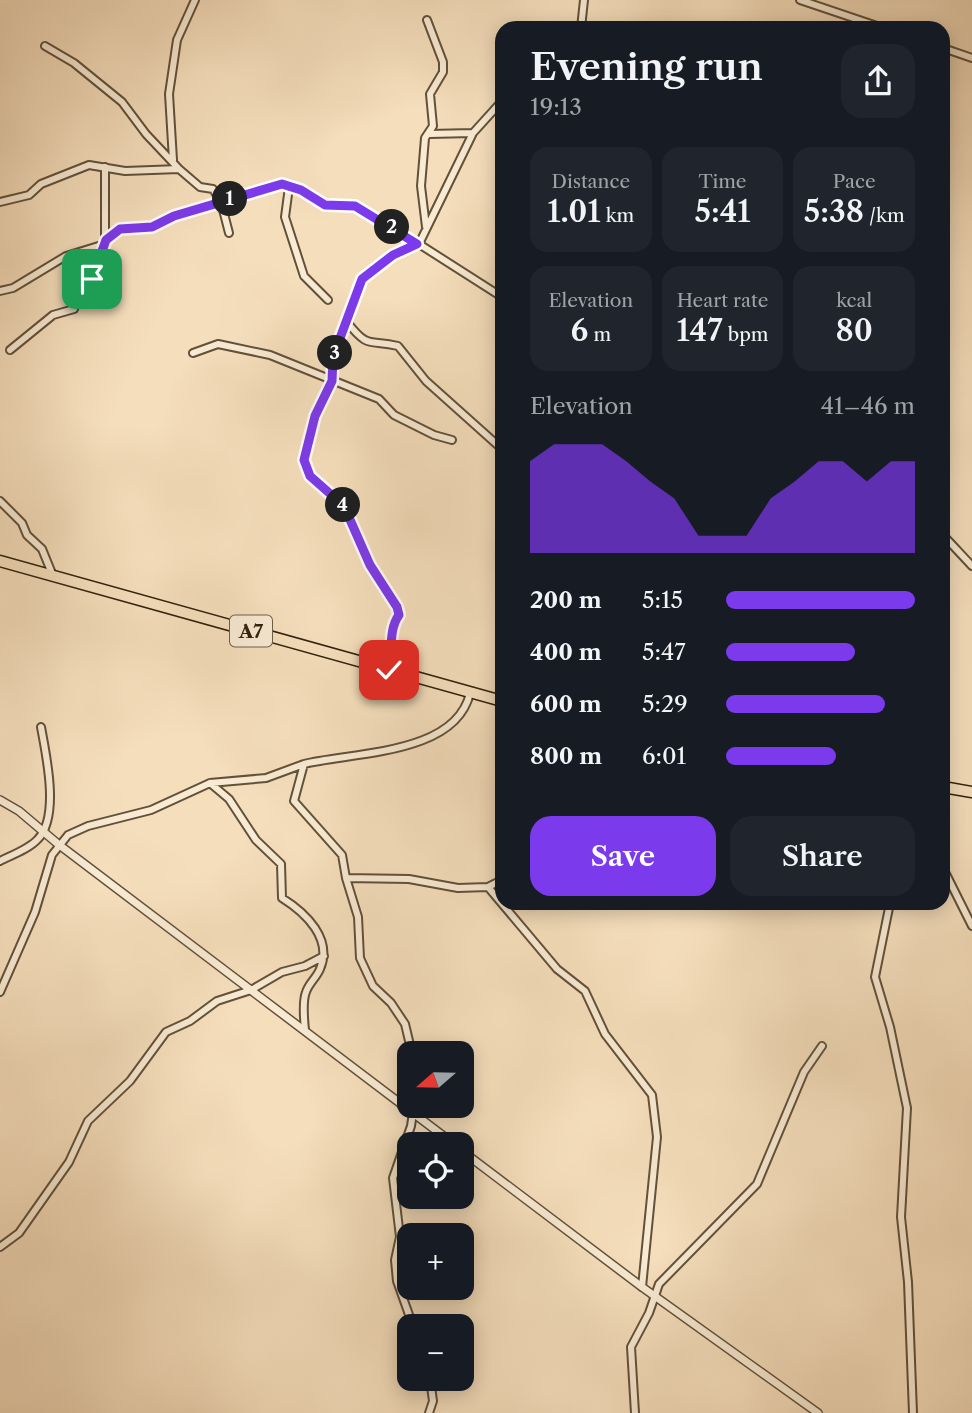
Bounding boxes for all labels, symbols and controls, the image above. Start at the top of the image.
text: Evening run [530,43,763,90]
button: share [841,44,915,118]
text: 19:13 [530,93,582,121]
text: Distance [552,170,630,193]
text: Time [698,170,747,193]
text: Pace [833,170,876,193]
pin: 1 [212,182,247,216]
text: 1 [225,187,234,210]
text: 1.01 [547,193,601,230]
text: 5:41 [694,193,751,230]
text: 5:38 [804,193,864,230]
text: km [601,204,634,227]
text: /km [864,204,905,227]
pin: 2 [374,210,410,244]
text: 2 [386,215,397,238]
pin [62,249,122,309]
icon: arrive [73,260,111,298]
text: Elevation [548,289,633,312]
text: Heart rate [677,289,768,312]
text: kcal [836,289,872,312]
text: 6 [571,312,588,349]
text: 147 [676,312,723,349]
text: 80 [835,312,873,349]
text: m [588,323,611,346]
text: bpm [723,323,769,346]
pin: 3 [318,336,352,370]
text: 3 [329,341,340,364]
text: Elevation [530,392,633,420]
text: 41–46 m [821,392,915,420]
pin: 4 [326,488,360,522]
text: 4 [337,493,348,516]
text: 200 m [530,586,602,614]
text: 5:15 [642,586,683,614]
road number: A7 [230,616,272,646]
text: 400 m [530,638,602,666]
text: 5:47 [642,638,686,666]
pin [359,640,419,700]
icon: check [370,651,408,689]
text: 600 m [530,690,602,718]
text: 5:29 [642,690,688,718]
text: 800 m [530,742,602,770]
text: 6:01 [642,742,686,770]
button: Save [530,816,716,896]
button: Share [730,816,915,896]
north arrow [397,1041,474,1118]
map controls [397,1041,474,1391]
button: locate [397,1132,474,1209]
button: + [397,1223,474,1300]
button: − [397,1314,474,1391]

